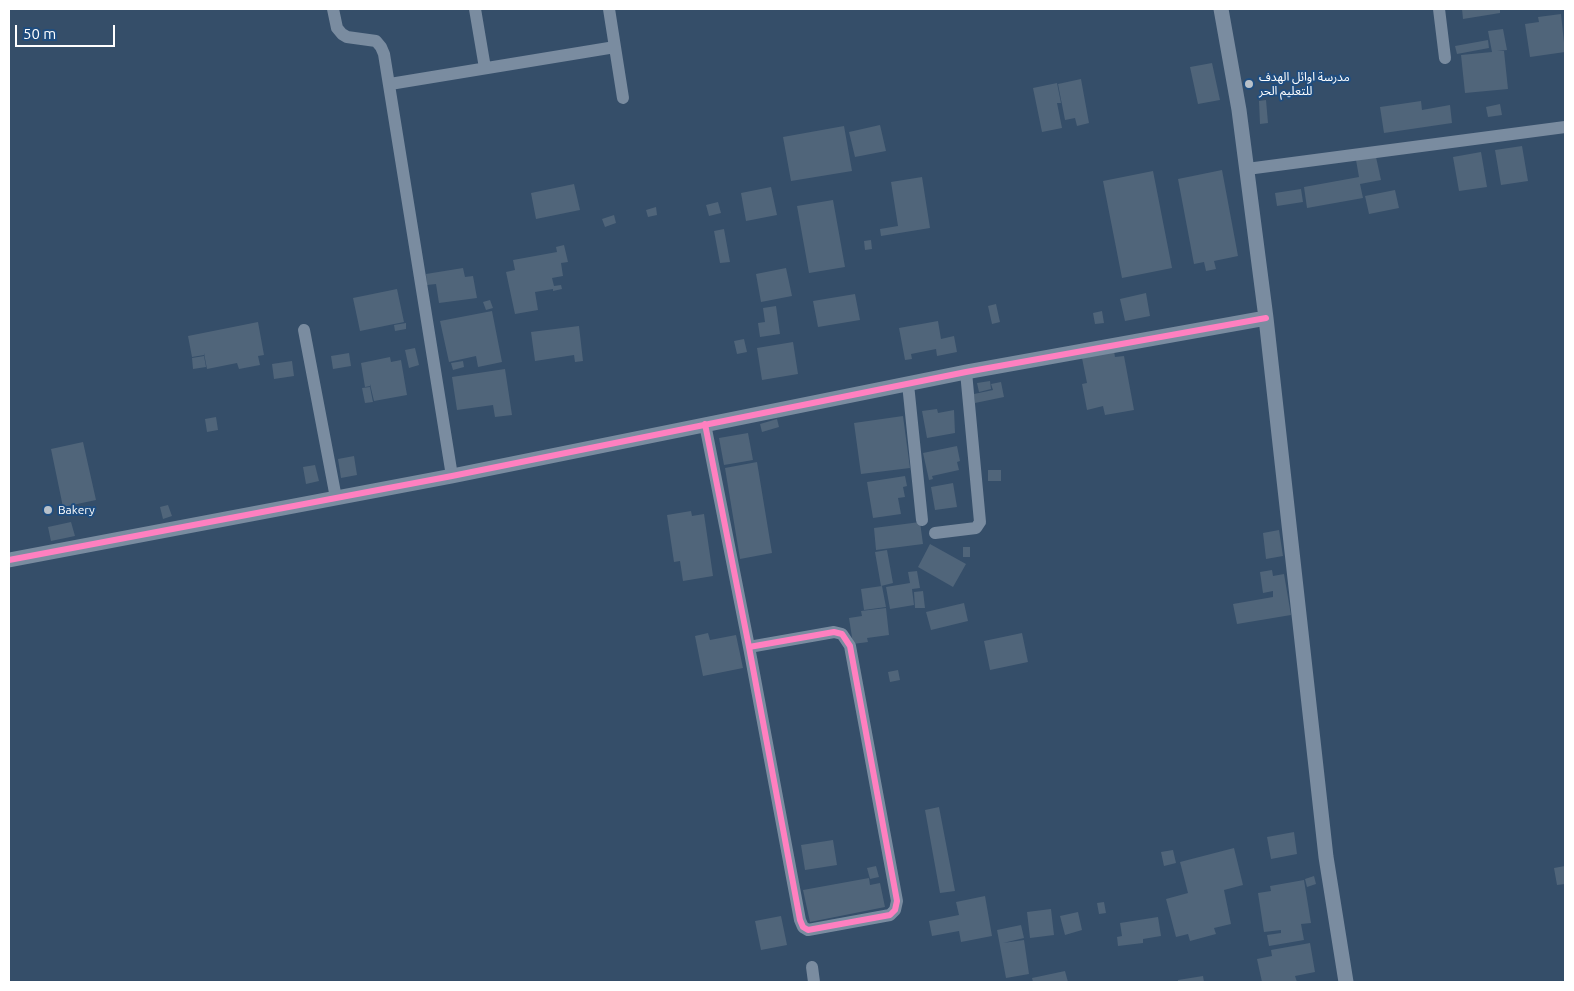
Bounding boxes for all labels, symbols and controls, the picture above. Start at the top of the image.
scale bar [18,15,118,47]
text: 50 m [23,25,56,42]
place label: مدرسة اوائل الهدف للتعليم الحر [1259,70,1350,98]
marker: مدرسة اوائل الهدف للتعليم الحر [1243,78,1255,90]
place label: Bakery [58,503,95,517]
marker: Bakery [42,504,54,516]

